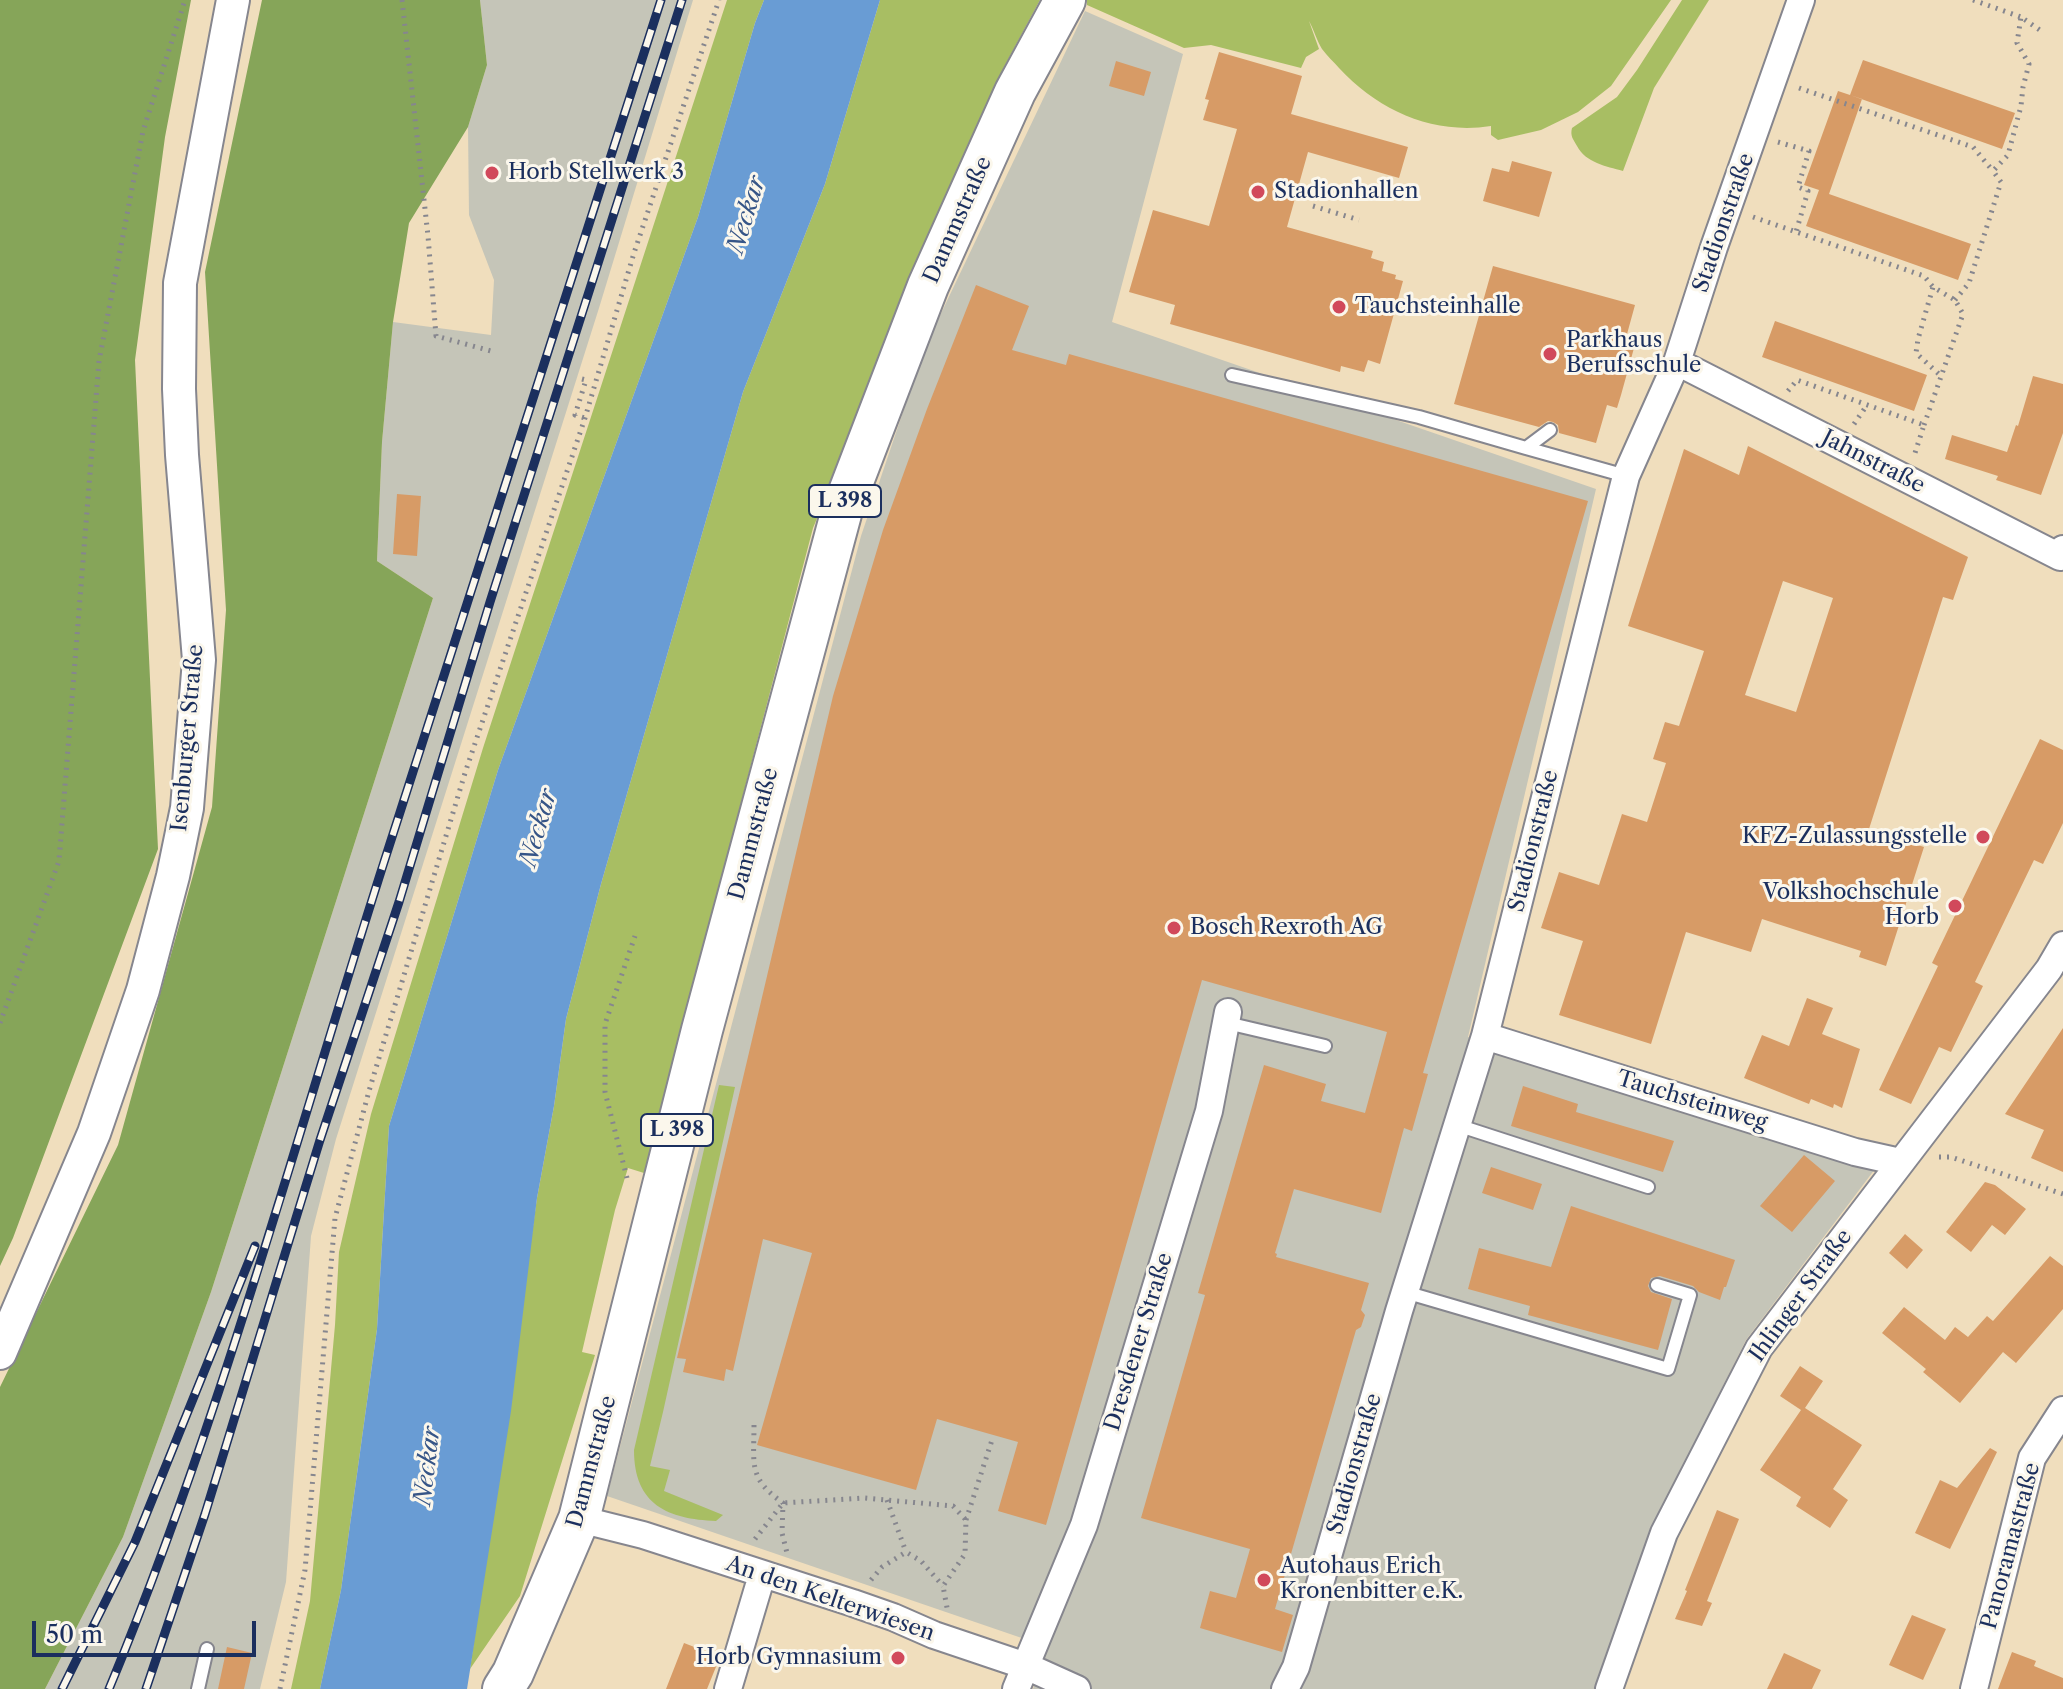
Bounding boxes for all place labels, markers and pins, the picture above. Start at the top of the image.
place label: Horb Stellwerk 3 [508,160,684,186]
marker: Horb Stellwerk 3 [483,164,501,182]
place label: Stadionhallen [1274,179,1418,205]
marker: Stadionhallen [1249,183,1267,201]
place label: Tauchsteinhalle [1355,294,1521,320]
marker: Tauchsteinhalle [1330,298,1348,316]
place label: Parkhaus Berufsschule [1566,328,1701,380]
marker: Parkhaus Berufsschule [1541,345,1559,363]
place label: KFZ-Zulassungsstelle [1742,824,1967,850]
marker: KFZ-Zulassungsstelle [1974,828,1992,846]
place label: Volkshochschule Horb [1763,880,1939,932]
marker: Volkshochschule Horb [1946,897,1964,915]
place label: Bosch Rexroth AG [1190,915,1383,941]
marker: Bosch Rexroth AG [1165,919,1183,937]
place label: Autohaus Erich Kronenbitter e.K. [1280,1554,1463,1606]
marker: Autohaus Erich Kronenbitter e.K. [1255,1571,1273,1589]
place label: Horb Gymnasium [696,1645,882,1671]
marker: Horb Gymnasium [889,1649,907,1667]

